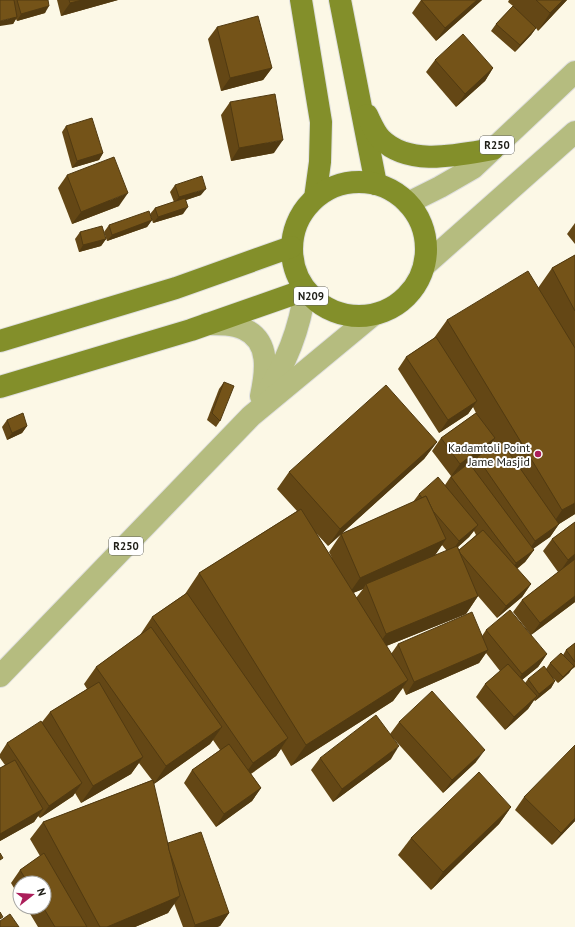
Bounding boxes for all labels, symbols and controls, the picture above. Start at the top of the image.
road number: R250 [480,136,514,154]
road number: N209 [294,287,328,305]
place label: Kadamtoli Point Jame Masjid [448,440,530,469]
marker: Kadamtoli Point Jame Masjid [533,449,543,459]
road number: R250 [109,537,143,555]
north arrow [12,875,52,915]
text: N [34,887,49,898]

